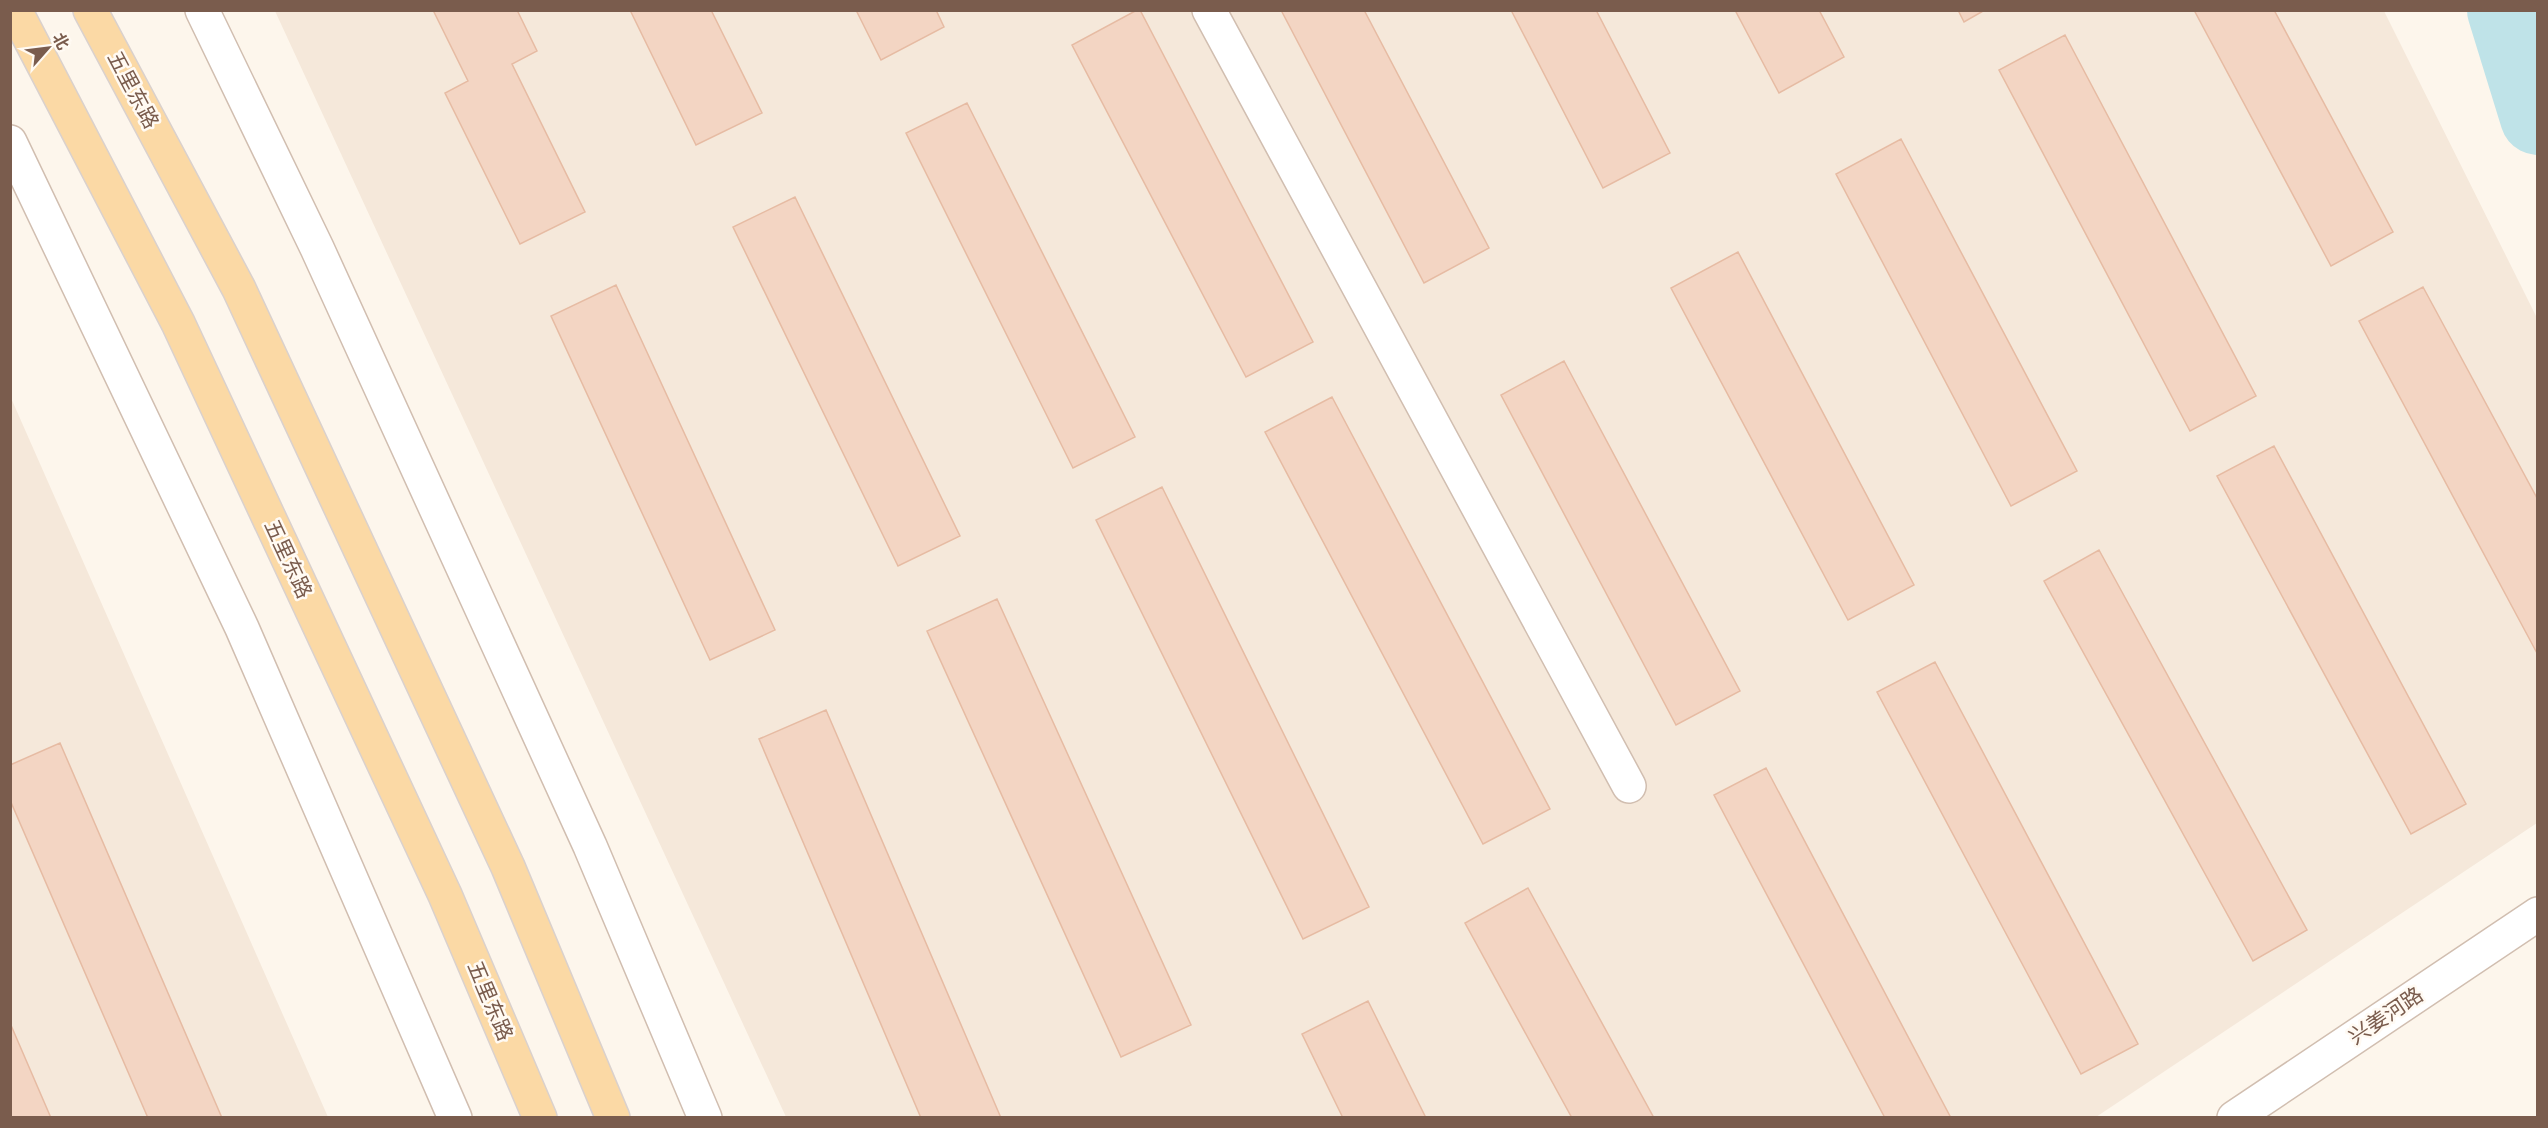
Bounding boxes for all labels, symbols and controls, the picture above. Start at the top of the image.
north arrow [18,18,78,78]
text: 北 [49,30,73,53]
street label: 五里东路 [103,47,163,133]
street label: 五里东路 [259,516,317,602]
street label: 五里东路 [463,958,517,1044]
street label: 兴姜河路 [2344,983,2428,1049]

